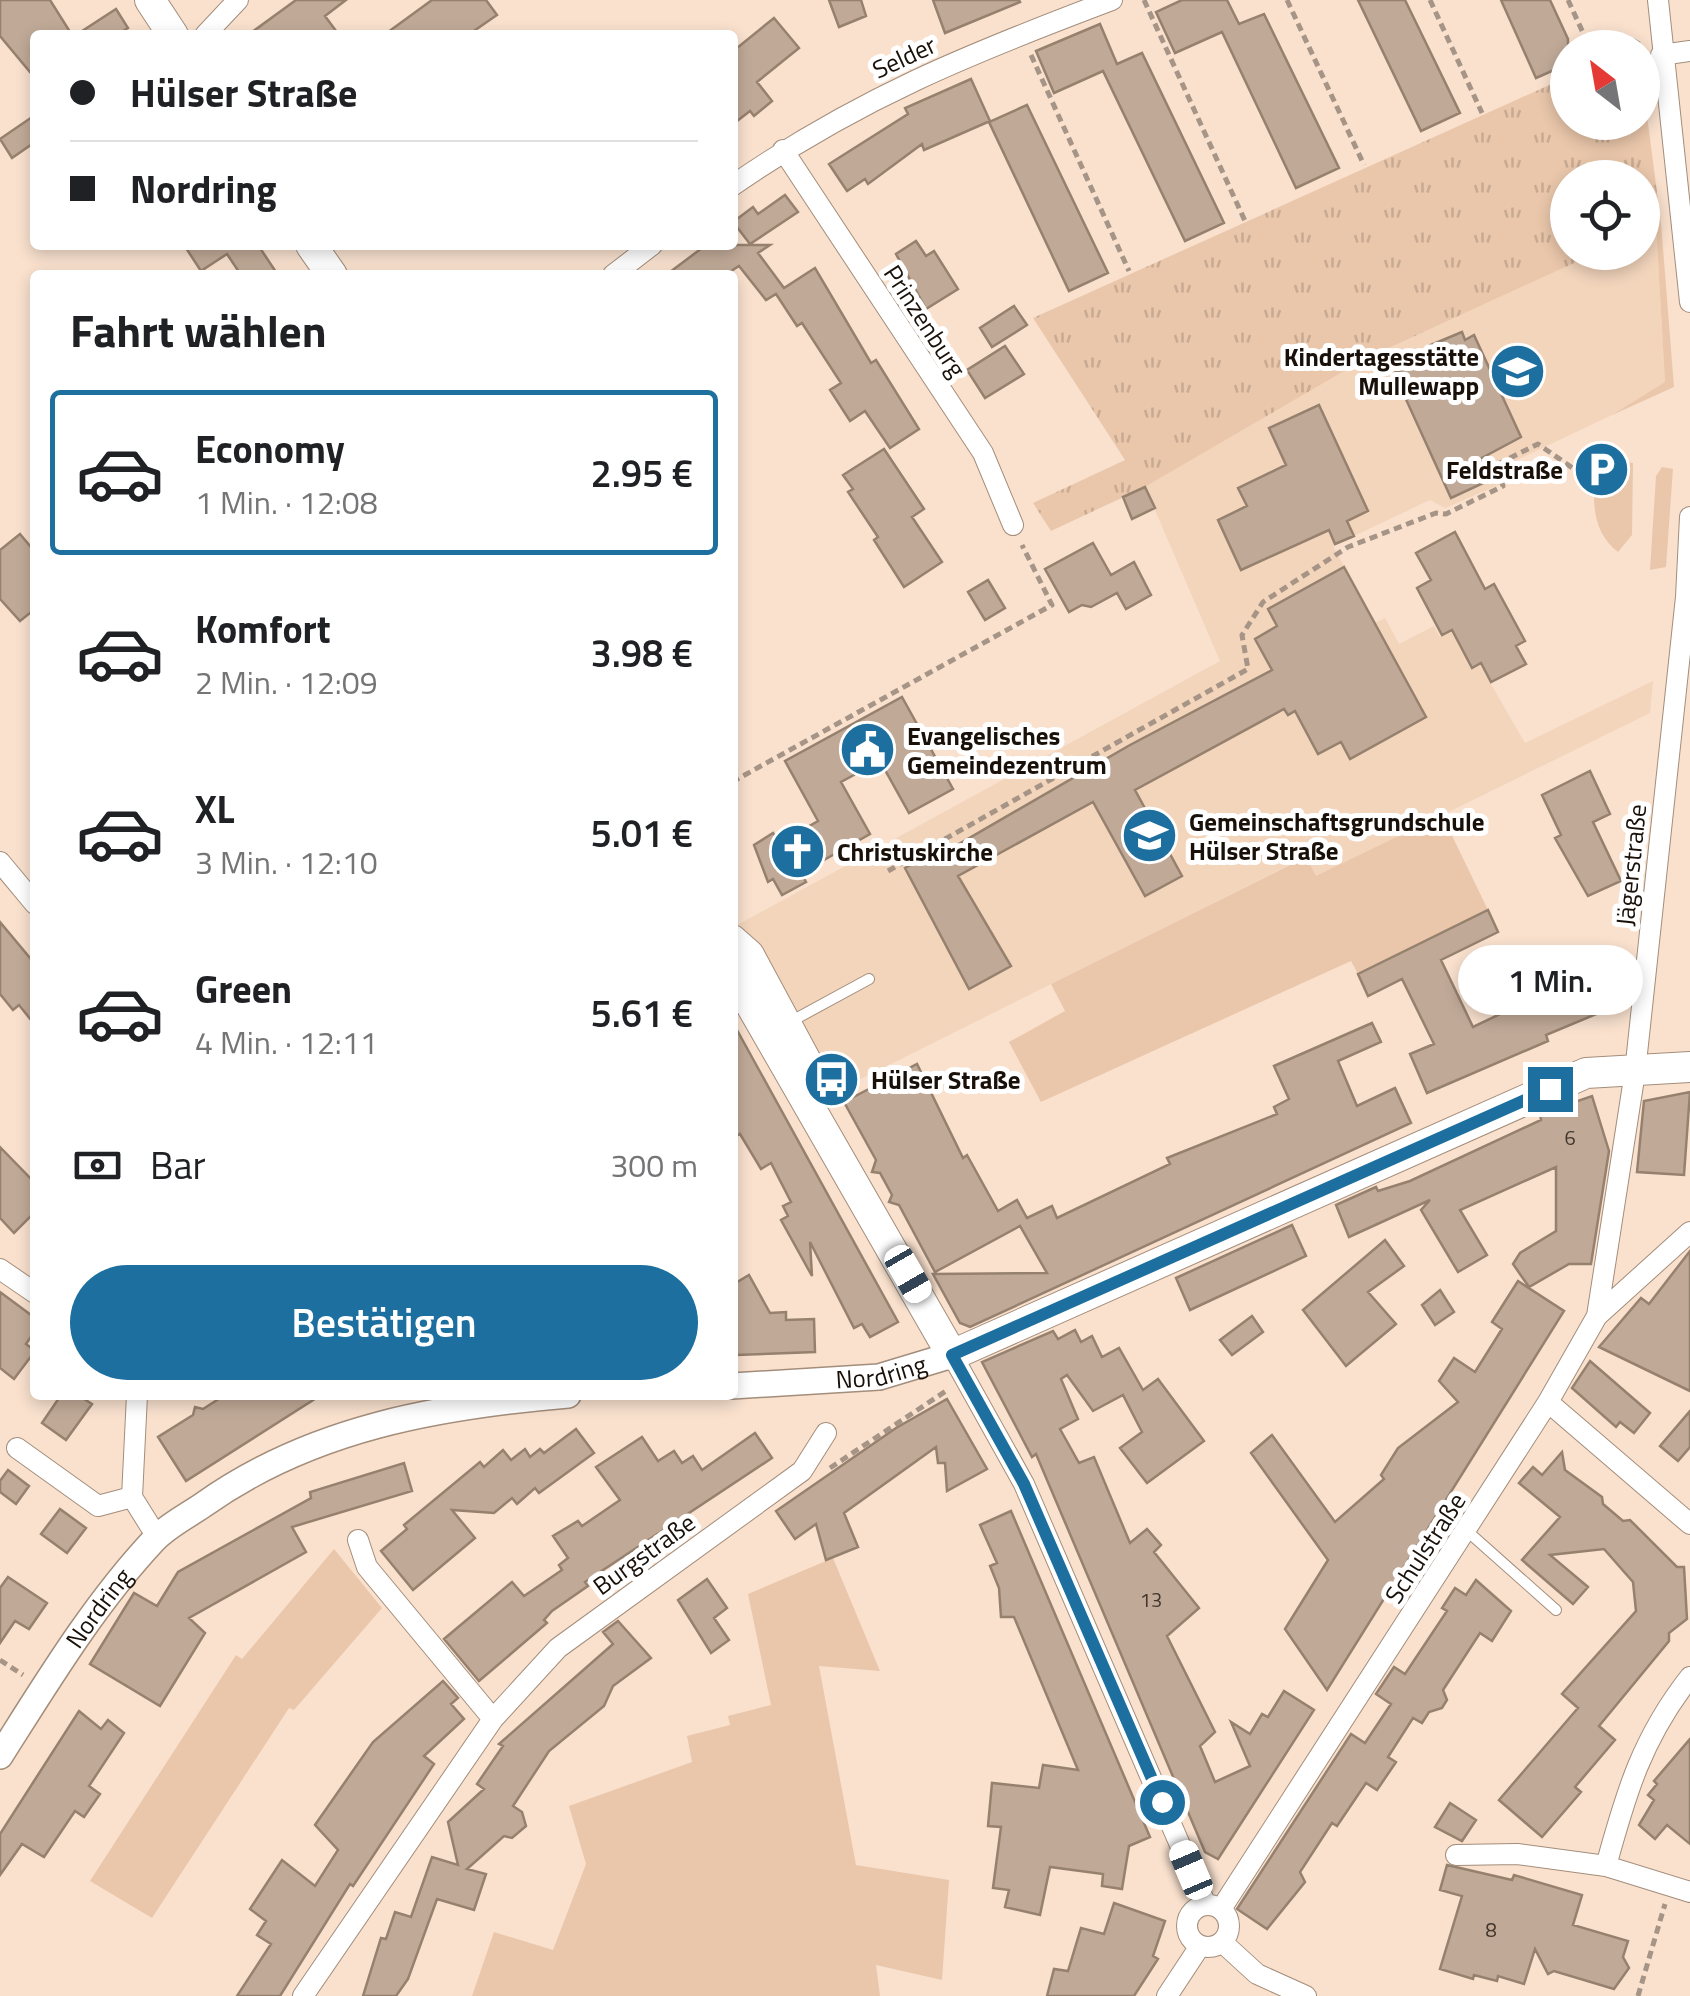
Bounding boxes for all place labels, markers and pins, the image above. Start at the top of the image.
place label: Kindertagesstätte Mullewapp [1284,338,1479,405]
school or university icon: Kindertagesstätte Mullewapp [1488,341,1548,401]
parking icon: Feldstraße [1572,440,1632,500]
place label: Feldstraße [1446,451,1563,489]
place label: Evangelisches Gemeindezentrum [907,717,1107,784]
public building icon: Evangelisches Gemeindezentrum [838,720,898,780]
place label: Gemeinschaftsgrundschule Hülser Straße [1189,803,1485,870]
school or university icon: Gemeinschaftsgrundschule Hülser Straße [1120,806,1180,866]
church icon: Christuskirche [768,822,828,882]
place label: Christuskirche [837,833,993,871]
bus stop icon: Hülser Straße [802,1050,862,1110]
place label: Hülser Straße [871,1061,1021,1099]

